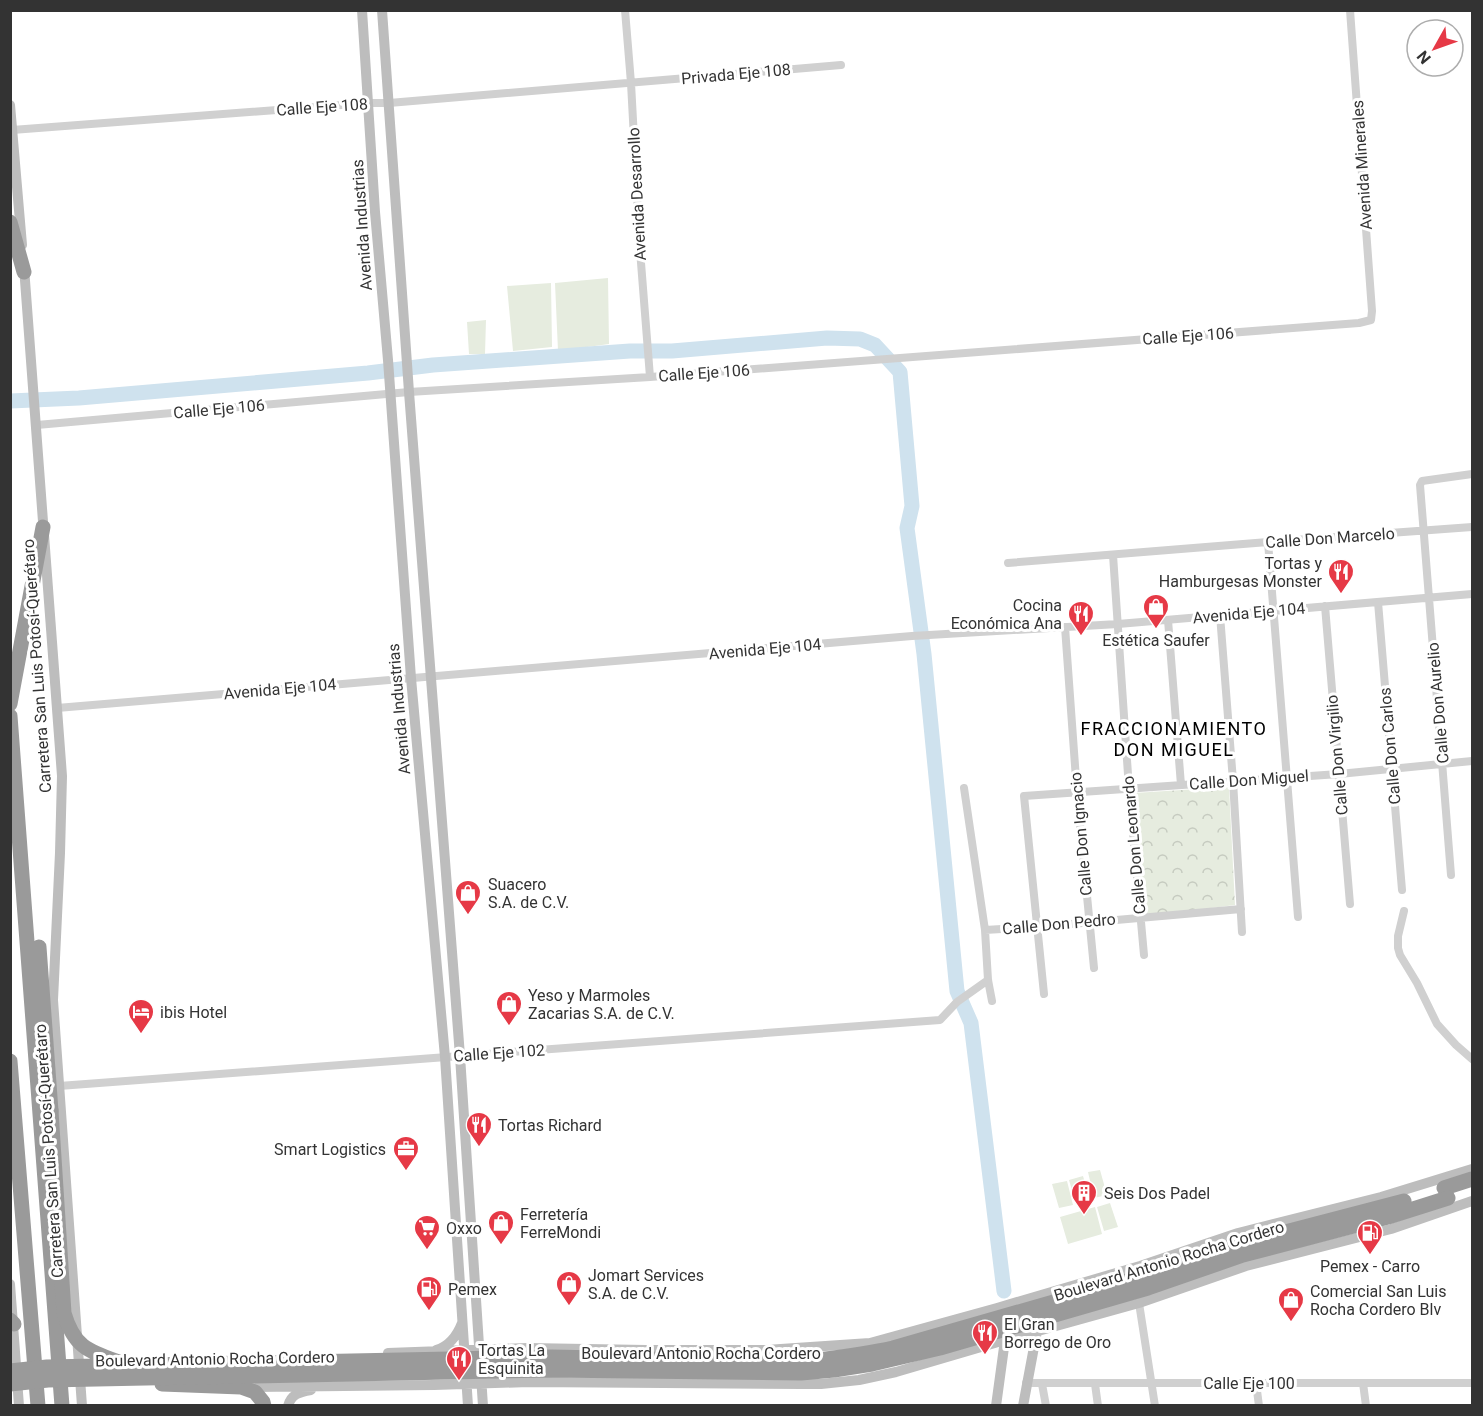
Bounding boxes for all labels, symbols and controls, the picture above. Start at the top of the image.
north arrow [1405,18,1465,78]
text: N [1413,47,1435,68]
street label: Privada Eje 108 [680,60,792,88]
street label: Calle Eje 108 [276,94,368,120]
street label: Avenida Minerales [1348,99,1376,231]
street label: Avenida Desarrollo [624,127,650,261]
street label: Avenida Industrias [348,159,376,291]
street label: Calle Eje 106 [1142,323,1234,349]
street label: Calle Eje 106 [658,360,750,386]
street label: Calle Eje 106 [172,396,266,422]
street label: Calle Don Marcelo [1265,524,1395,552]
street label: Carretera San Luis Potosí-Querétaro [19,538,55,794]
place label: Tortas y Hamburgesas Monster [1159,554,1323,591]
restaurant icon: Tortas y Hamburgesas Monster [1326,557,1356,595]
shop icon: Estética Saufer [1141,592,1171,630]
place label: Cocina Económica Ana [951,596,1062,633]
restaurant icon: Cocina Económica Ana [1066,599,1096,637]
street label: Avenida Eje 104 [1192,599,1306,627]
place label: Estética Saufer [1102,631,1210,650]
street label: Avenida Eje 104 [708,635,822,663]
street label: Calle Don Aurelio [1423,642,1453,764]
street label: Avenida Industrias [384,643,414,775]
street label: Avenida Eje 104 [223,675,337,703]
street label: Calle Don Carlos [1375,687,1405,805]
street label: Calle Don Virgilio [1322,694,1352,816]
district label: FRACCIONAMIENTO DON MIGUEL [1081,718,1267,760]
street label: Calle Don Miguel [1189,766,1309,794]
street label: Calle Don Ignacio [1066,771,1096,897]
street label: Calle Don Leonardo [1118,775,1150,915]
place label: Suacero S.A. de C.V. [488,875,569,912]
shop icon: Suacero S.A. de C.V. [453,878,483,916]
street label: Calle Don Pedro [1002,910,1116,938]
place label: Yeso y Marmoles Zacarias S.A. de C.V. [528,986,675,1023]
shop icon: Yeso y Marmoles Zacarias S.A. de C.V. [494,989,524,1027]
hotel icon: ibis Hotel [126,997,156,1035]
place label: ibis Hotel [160,1003,227,1022]
street label: Carretera San Luis Potosí-Querétaro [31,1023,67,1279]
street label: Calle Eje 102 [453,1040,545,1066]
restaurant icon: Tortas Richard [464,1110,494,1148]
place label: Tortas Richard [498,1116,602,1135]
office icon: Smart Logistics [391,1134,421,1172]
place label: Smart Logistics [274,1140,386,1159]
building icon: Seis Dos Padel [1069,1178,1099,1216]
place label: Seis Dos Padel [1104,1184,1210,1203]
place label: Ferretería FerreMondi [520,1205,601,1242]
shop icon: Ferretería FerreMondi [486,1208,516,1246]
supermarket icon: Oxxo [412,1213,442,1251]
street label: Boulevard Antonio Rocha Cordero [1052,1217,1286,1305]
fuel station icon: Pemex - Carro [1355,1218,1385,1256]
place label: Oxxo [446,1219,482,1238]
place label: Pemex - Carro [1320,1257,1420,1276]
place label: Jomart Services S.A. de C.V. [588,1266,704,1303]
shop icon: Jomart Services S.A. de C.V. [554,1269,584,1307]
fuel station icon: Pemex [414,1274,444,1312]
place label: Pemex [448,1280,497,1299]
place label: Comercial San Luis Rocha Cordero Blv [1310,1282,1446,1319]
shop icon: Comercial San Luis Rocha Cordero Blv [1276,1285,1306,1323]
place label: El Gran Borrego de Oro [1004,1315,1111,1352]
restaurant icon: El Gran Borrego de Oro [970,1318,1000,1356]
place label: Tortas La Esquinita [478,1341,545,1378]
restaurant icon: Tortas La Esquinita [444,1344,474,1382]
street label: Boulevard Antonio Rocha Cordero [581,1344,821,1363]
street label: Boulevard Antonio Rocha Cordero [95,1347,335,1371]
street label: Calle Eje 100 [1203,1374,1295,1393]

